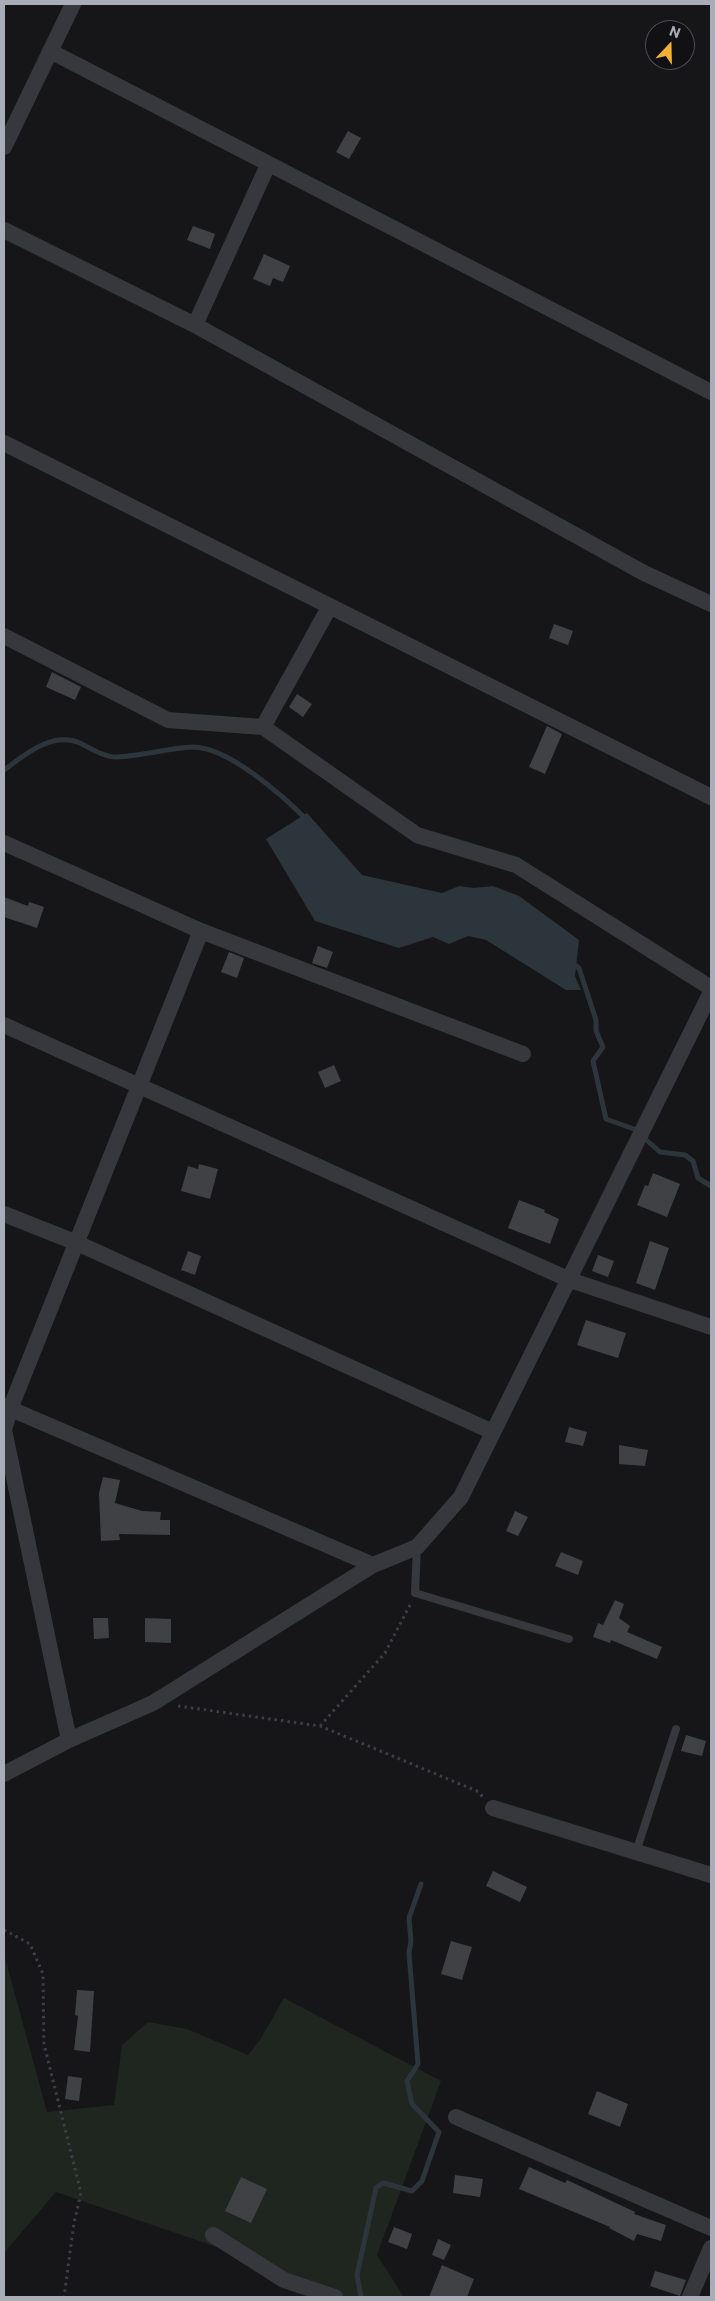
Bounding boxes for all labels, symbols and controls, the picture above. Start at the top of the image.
north arrow [645,20,695,70]
text: N [667,22,683,41]

